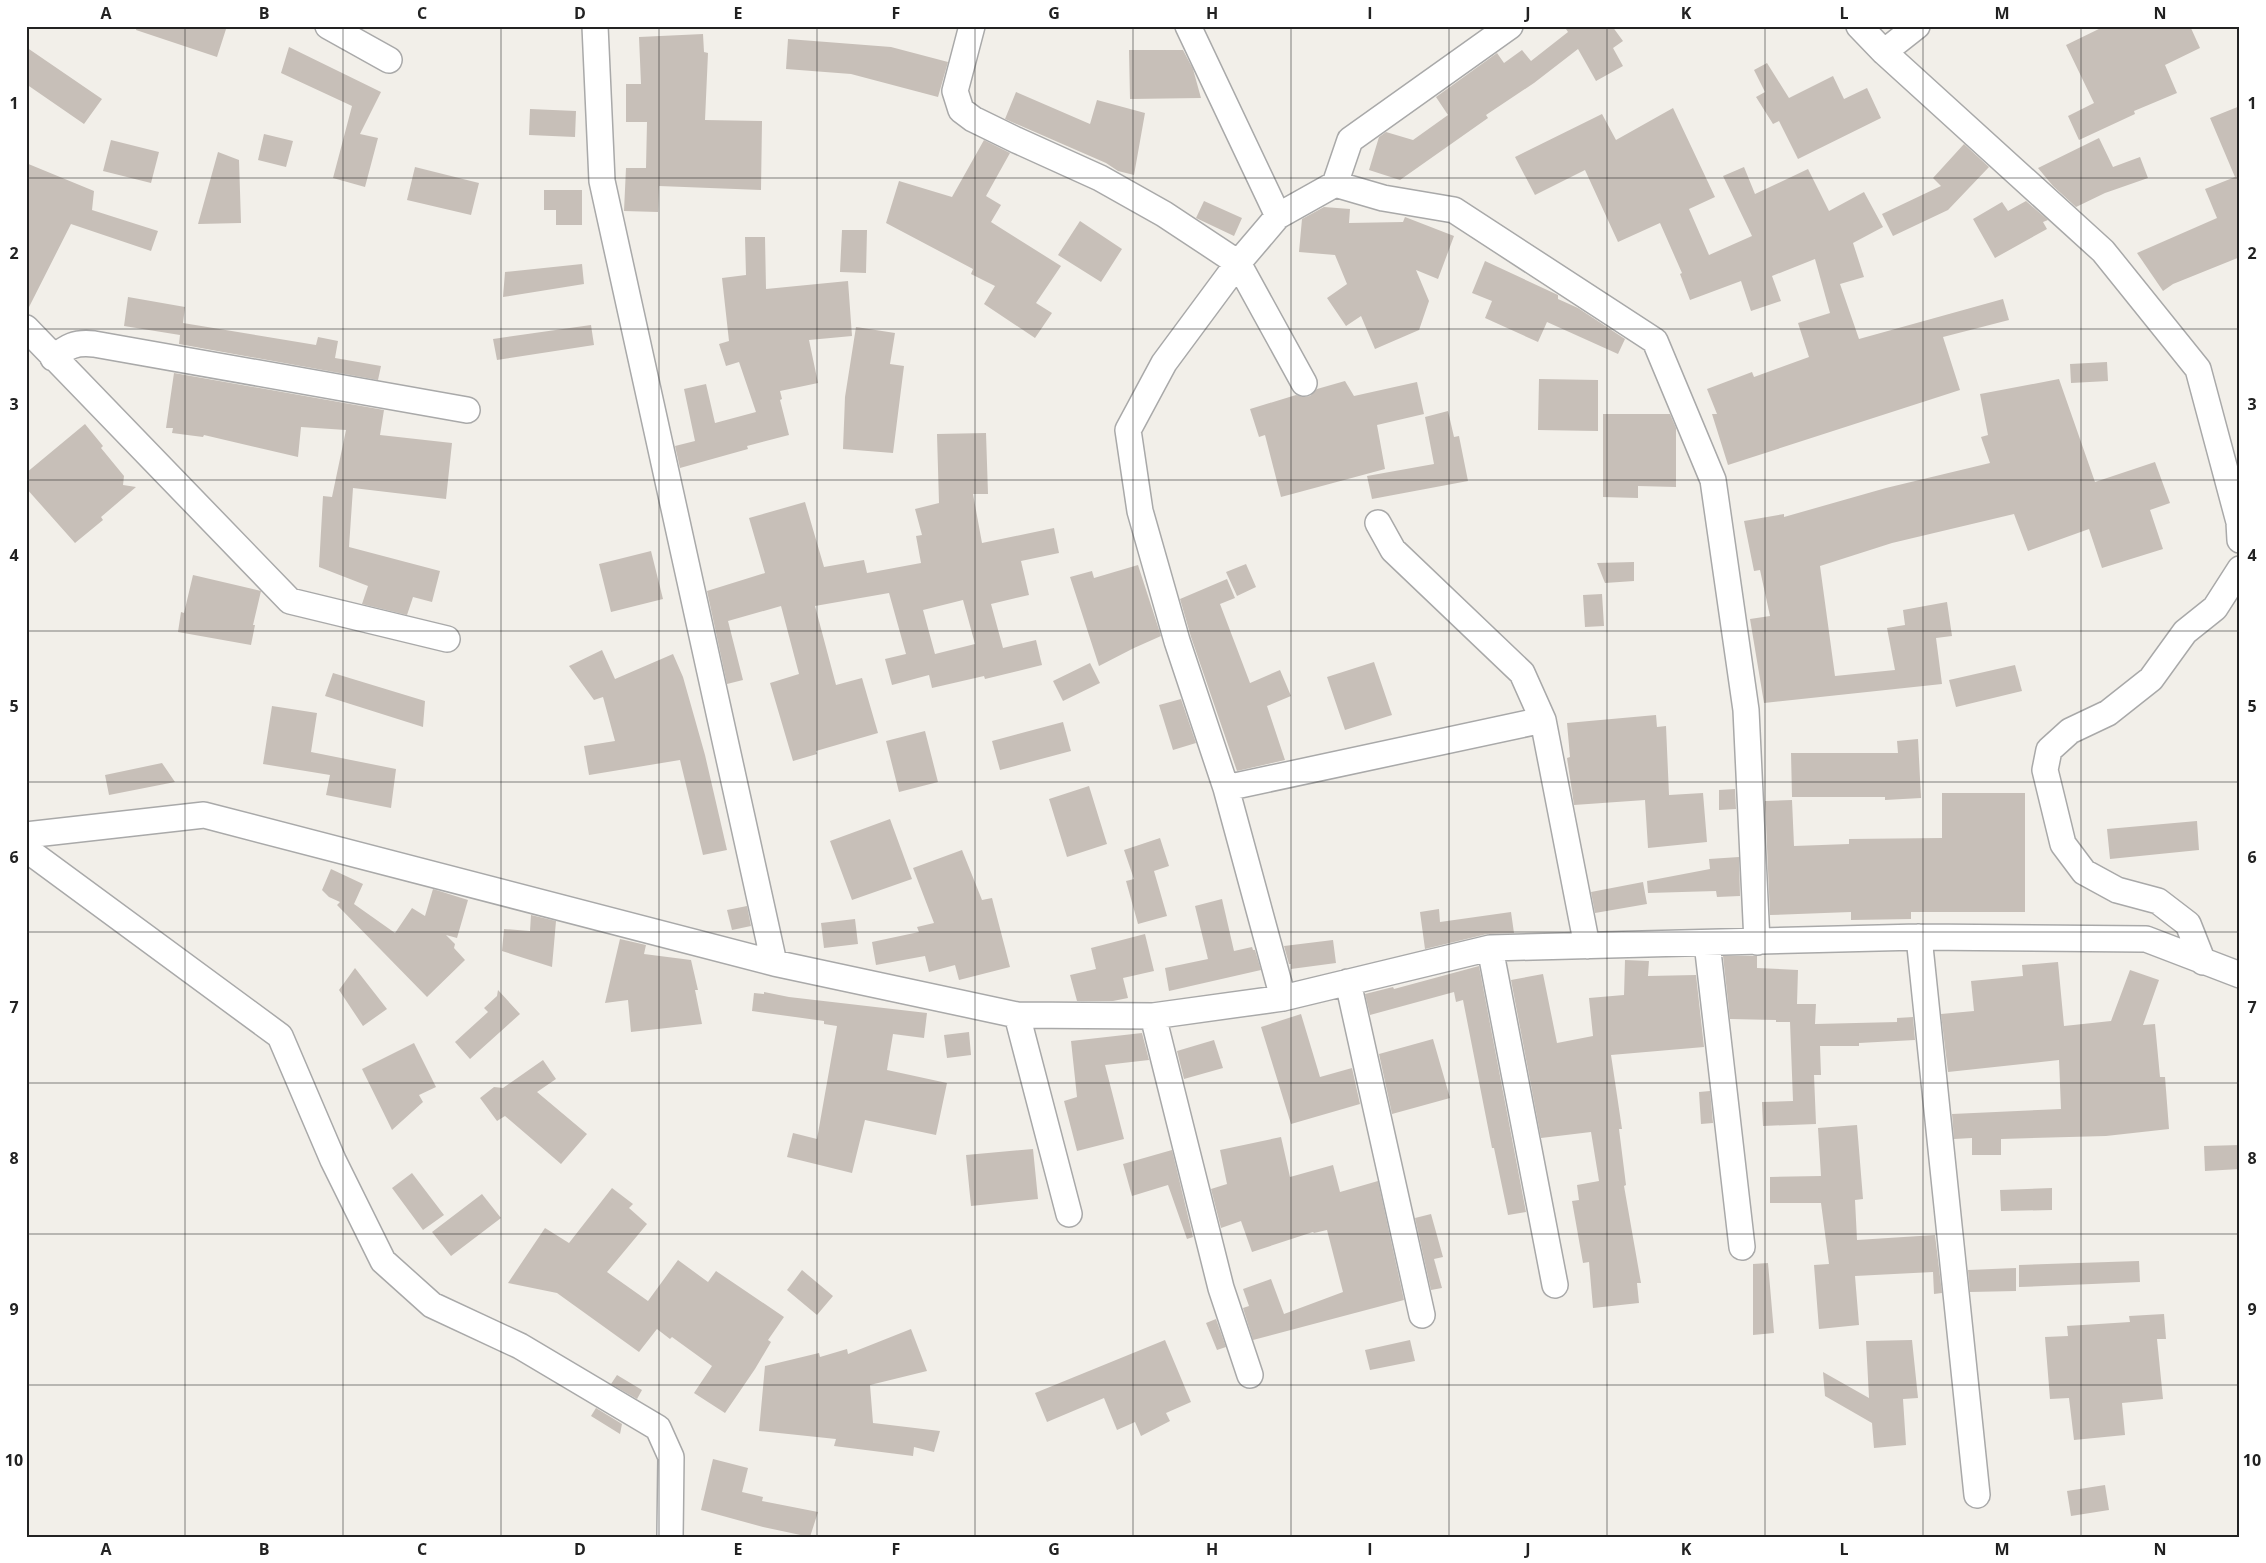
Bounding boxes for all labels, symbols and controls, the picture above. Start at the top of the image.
text: A [100,2,112,24]
text: B [259,2,269,24]
text: C [417,2,427,24]
text: D [574,2,586,24]
text: E [734,2,743,24]
text: F [892,2,900,24]
text: G [1048,2,1060,24]
text: H [1206,2,1218,24]
text: I [1367,2,1373,24]
text: J [1523,2,1531,24]
text: K [1681,2,1692,24]
text: L [1839,2,1849,24]
text: M [1994,2,2010,24]
text: N [2153,2,2167,24]
text: 1 [9,92,19,114]
text: 1 [2247,92,2257,114]
text: 2 [9,242,19,264]
text: 2 [2247,242,2257,264]
text: 3 [9,393,19,415]
text: 3 [2247,393,2257,415]
text: 4 [9,544,19,566]
text: 4 [2247,544,2257,566]
text: 5 [9,695,19,717]
text: 5 [2247,695,2257,717]
text: 6 [9,846,19,868]
text: 6 [2247,846,2257,868]
text: 7 [9,996,19,1018]
text: 7 [2247,996,2257,1018]
text: 8 [9,1147,19,1169]
text: 8 [2247,1147,2257,1169]
text: 9 [9,1298,19,1320]
text: 9 [2247,1298,2257,1320]
text: 10 [5,1449,23,1471]
text: 10 [2243,1449,2261,1471]
text: A [100,1538,112,1560]
text: B [259,1538,269,1560]
text: C [417,1538,427,1560]
text: D [574,1538,586,1560]
text: E [734,1538,743,1560]
text: F [892,1538,900,1560]
text: G [1048,1538,1060,1560]
text: H [1206,1538,1218,1560]
text: I [1367,1538,1373,1560]
text: J [1523,1538,1531,1560]
text: K [1681,1538,1692,1560]
text: L [1839,1538,1849,1560]
text: M [1994,1538,2010,1560]
text: N [2153,1538,2167,1560]

